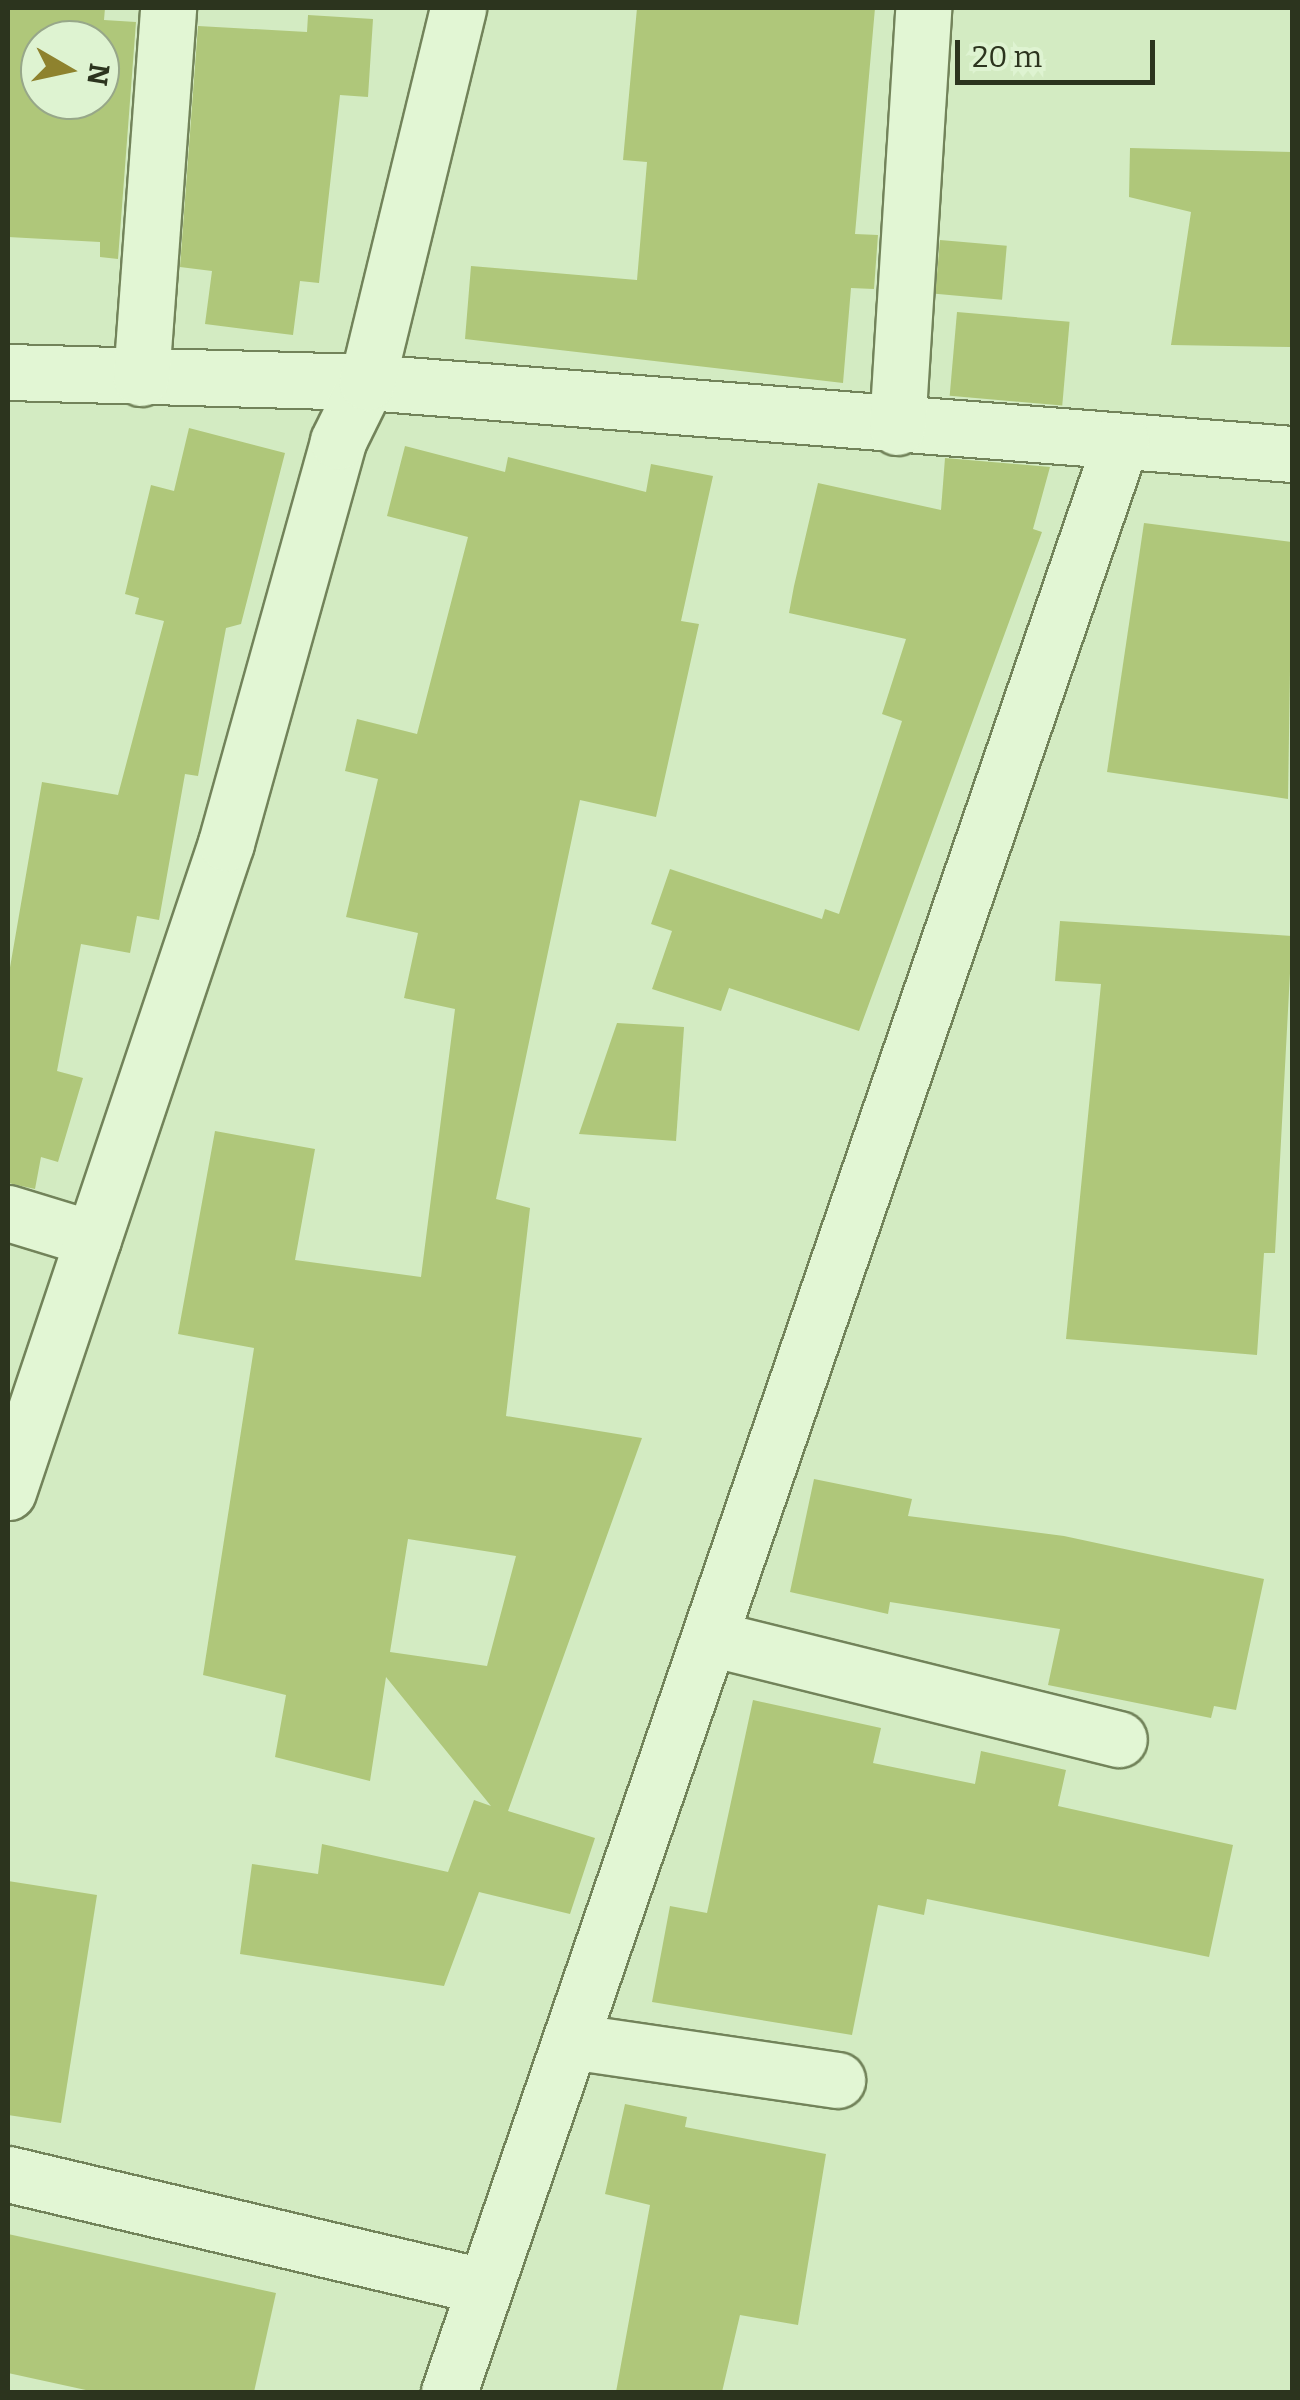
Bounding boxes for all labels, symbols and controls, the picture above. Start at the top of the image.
north arrow [20,20,120,120]
scale bar [960,20,1160,82]
text: 20 m [972,39,1042,75]
text: N [80,61,116,88]

